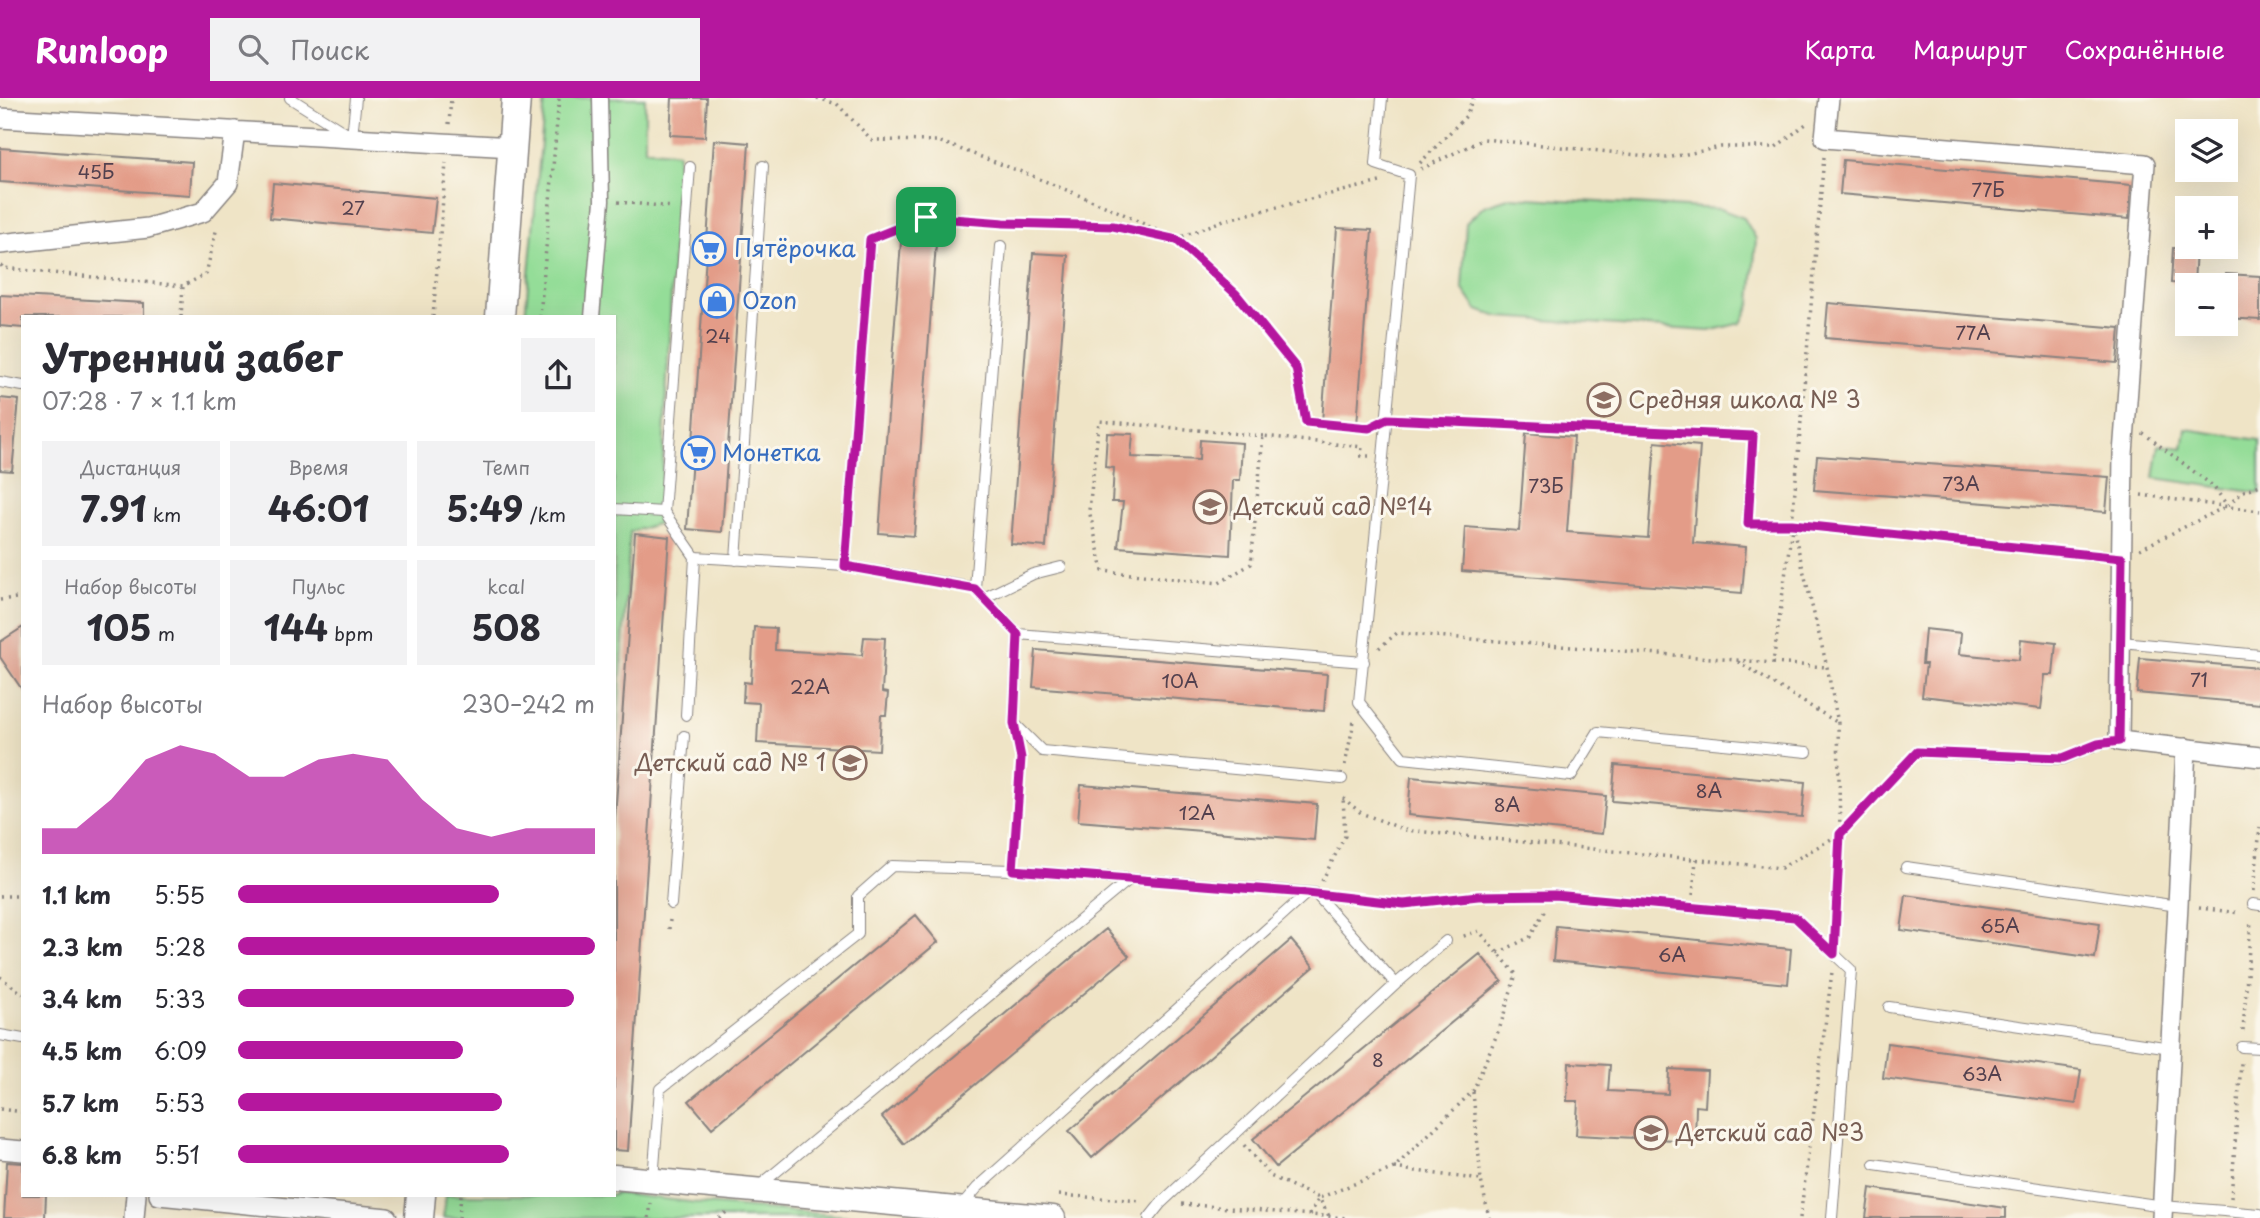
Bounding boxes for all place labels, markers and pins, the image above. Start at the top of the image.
pin [896,187,956,247]
supermarket icon: Пятёрочка [690,230,728,268]
place label: Пятёрочка [734,230,856,265]
shop icon: Ozon [698,282,736,320]
place label: Ozon [742,282,797,317]
school or university icon: Средняя школа № 3 [1585,381,1623,419]
place label: Средняя школа № 3 [1628,381,1861,416]
supermarket icon: Монетка [679,434,717,472]
place label: Монетка [722,434,821,469]
school or university icon: Детский сад №14 [1191,488,1229,526]
place label: Детский сад №14 [1233,488,1433,523]
place label: Детский сад № 1 [634,744,826,779]
school or university icon: Детский сад № 1 [831,744,869,782]
school or university icon: Детский сад №3 [1632,1114,1670,1152]
place label: Детский сад №3 [1675,1114,1864,1149]

